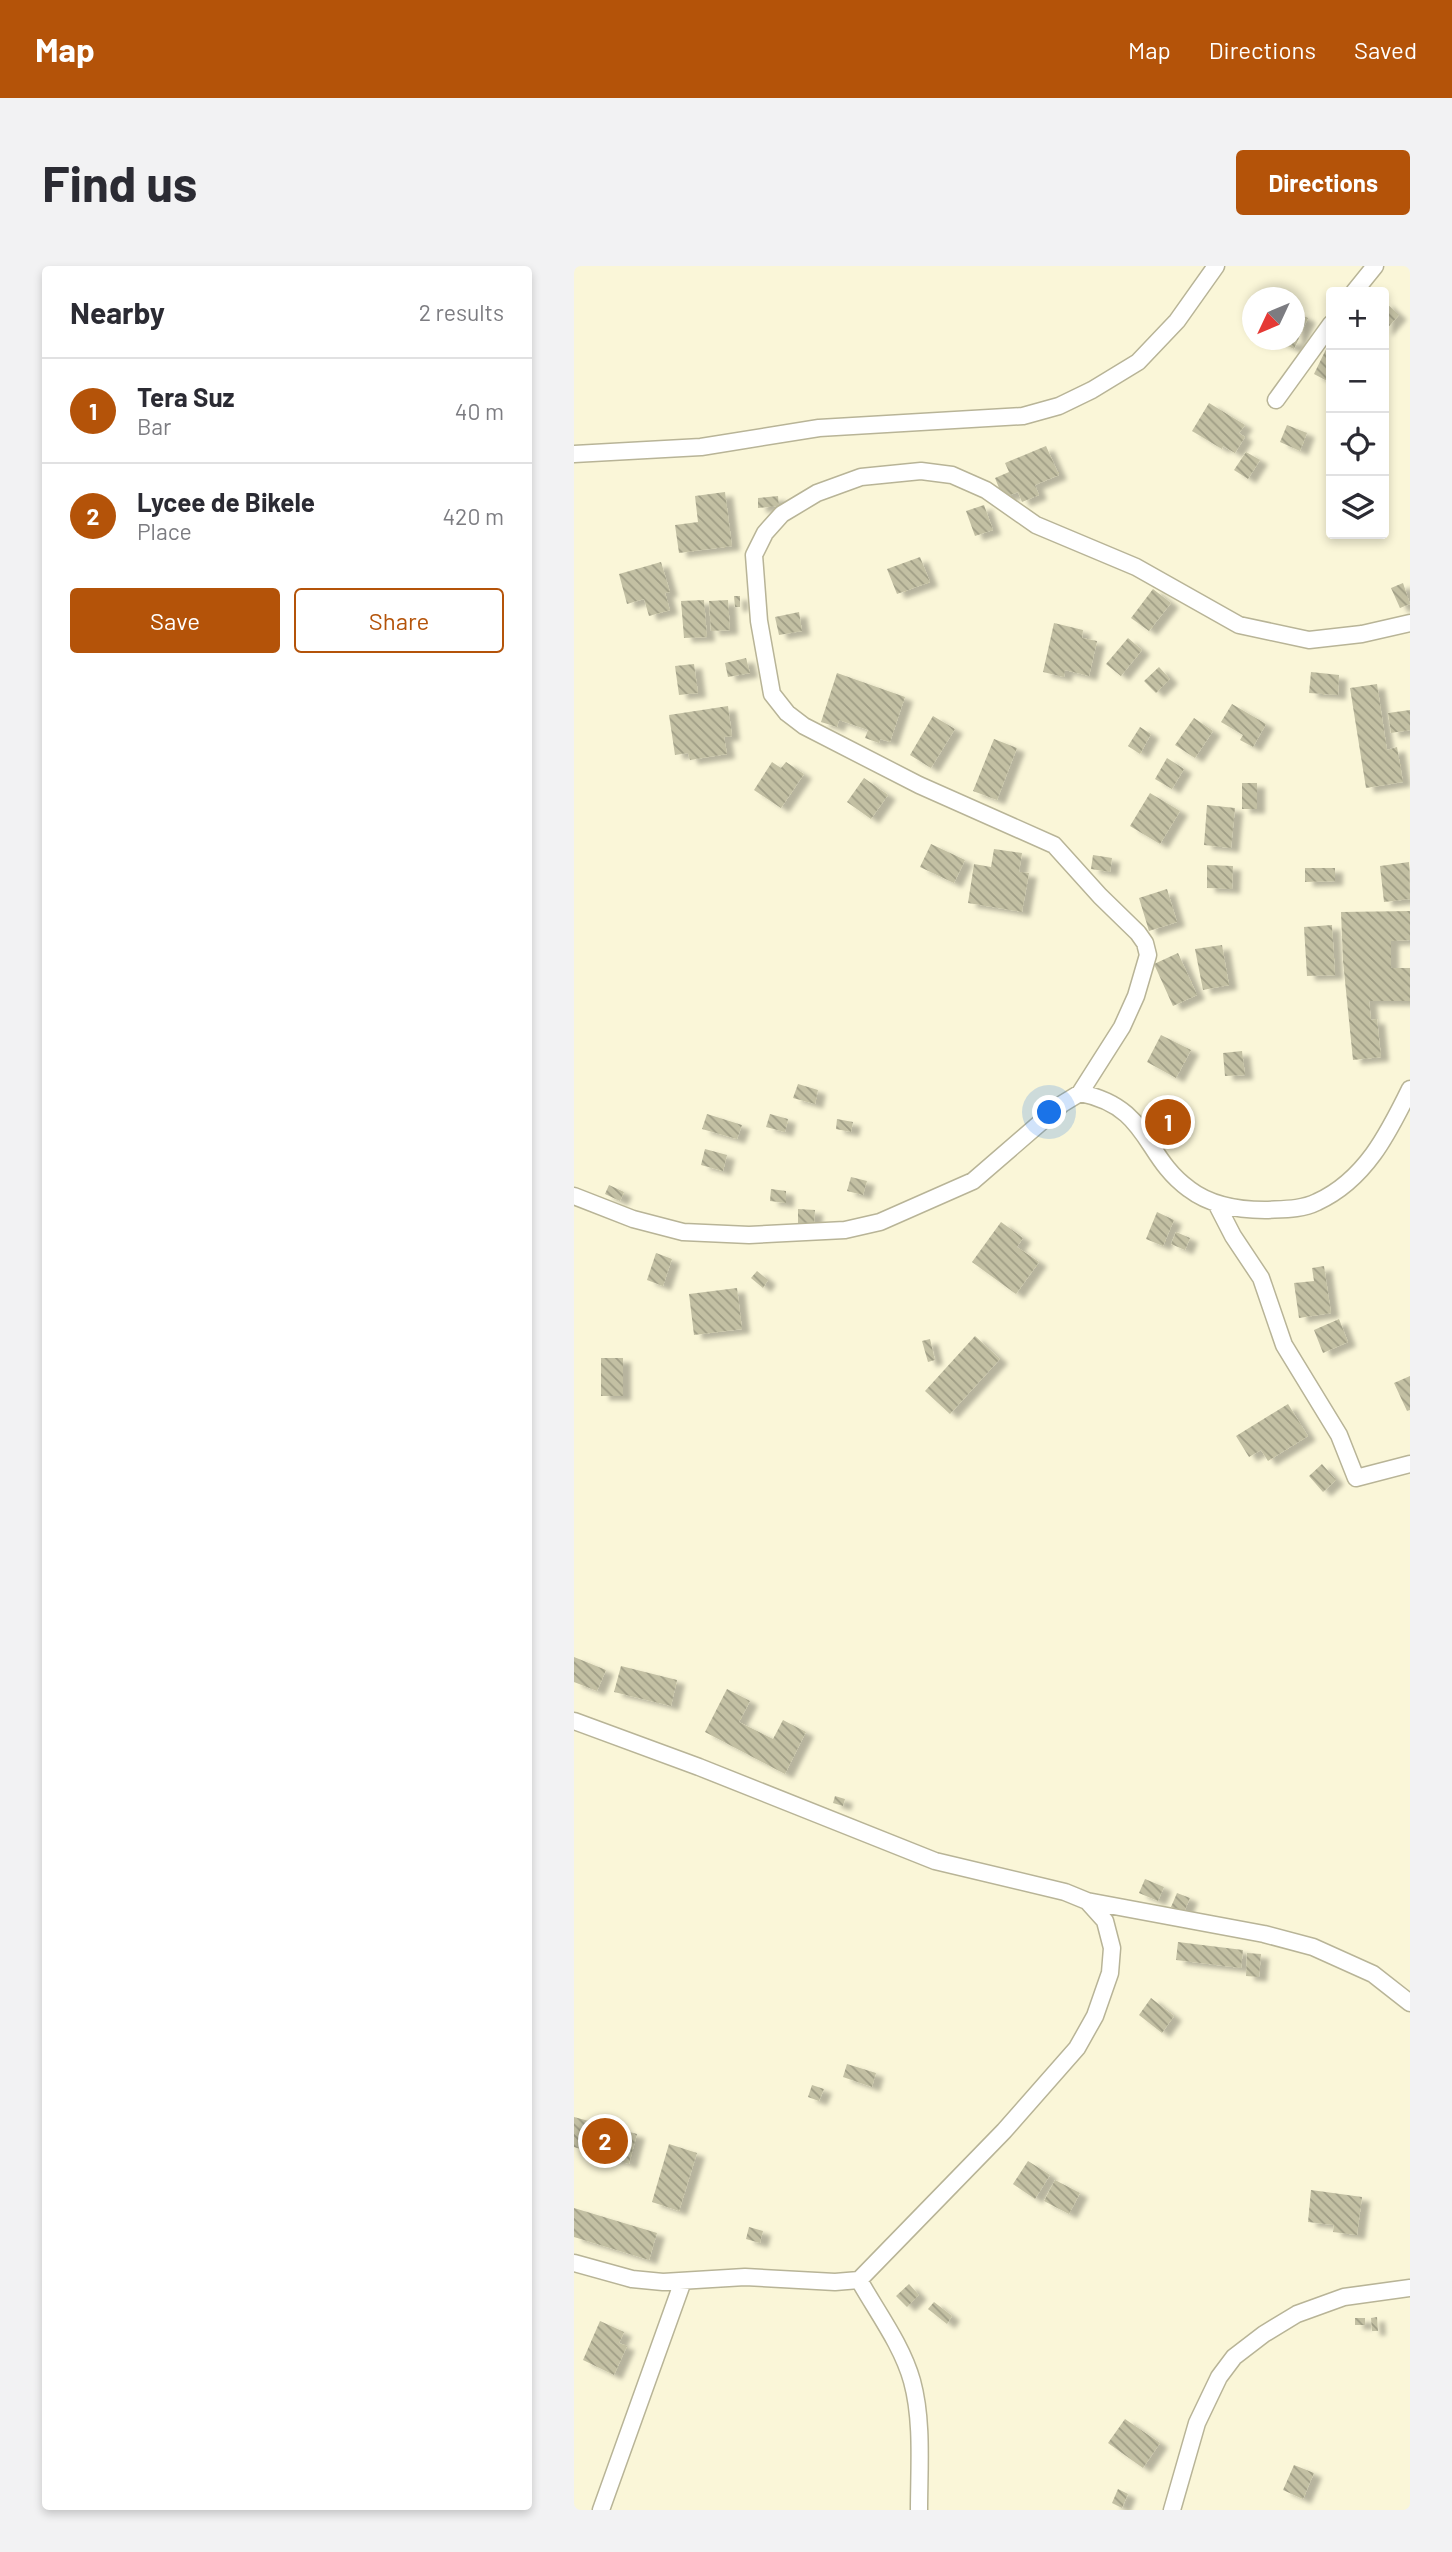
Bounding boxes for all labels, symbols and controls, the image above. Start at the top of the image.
text: Map [35,29,95,69]
text: Map [1128,35,1171,64]
text: Directions [1209,35,1316,64]
text: Saved [1354,35,1417,64]
button: Directions [1236,150,1410,215]
text: Find us [42,153,197,212]
north arrow [1242,287,1305,350]
map controls [1326,287,1389,539]
button: + [1326,287,1389,350]
text: Nearby [70,294,165,330]
text: 2 results [419,298,504,326]
button: − [1326,350,1389,413]
text: Tera Suz [137,381,235,412]
text: 1 [89,397,97,425]
text: 40 m [455,397,504,425]
text: Bar [137,412,171,440]
button: locate [1326,413,1389,476]
button: layers [1326,476,1389,539]
text: Lycee de Bikele [137,486,315,517]
text: 2 [87,502,99,530]
text: 420 m [442,502,504,530]
text: Place [137,517,192,545]
button: Save [70,588,280,653]
button: Share [294,588,504,653]
your location [1032,1095,1066,1129]
pin: 1 [1145,1096,1191,1148]
pin: 2 [582,2115,628,2167]

